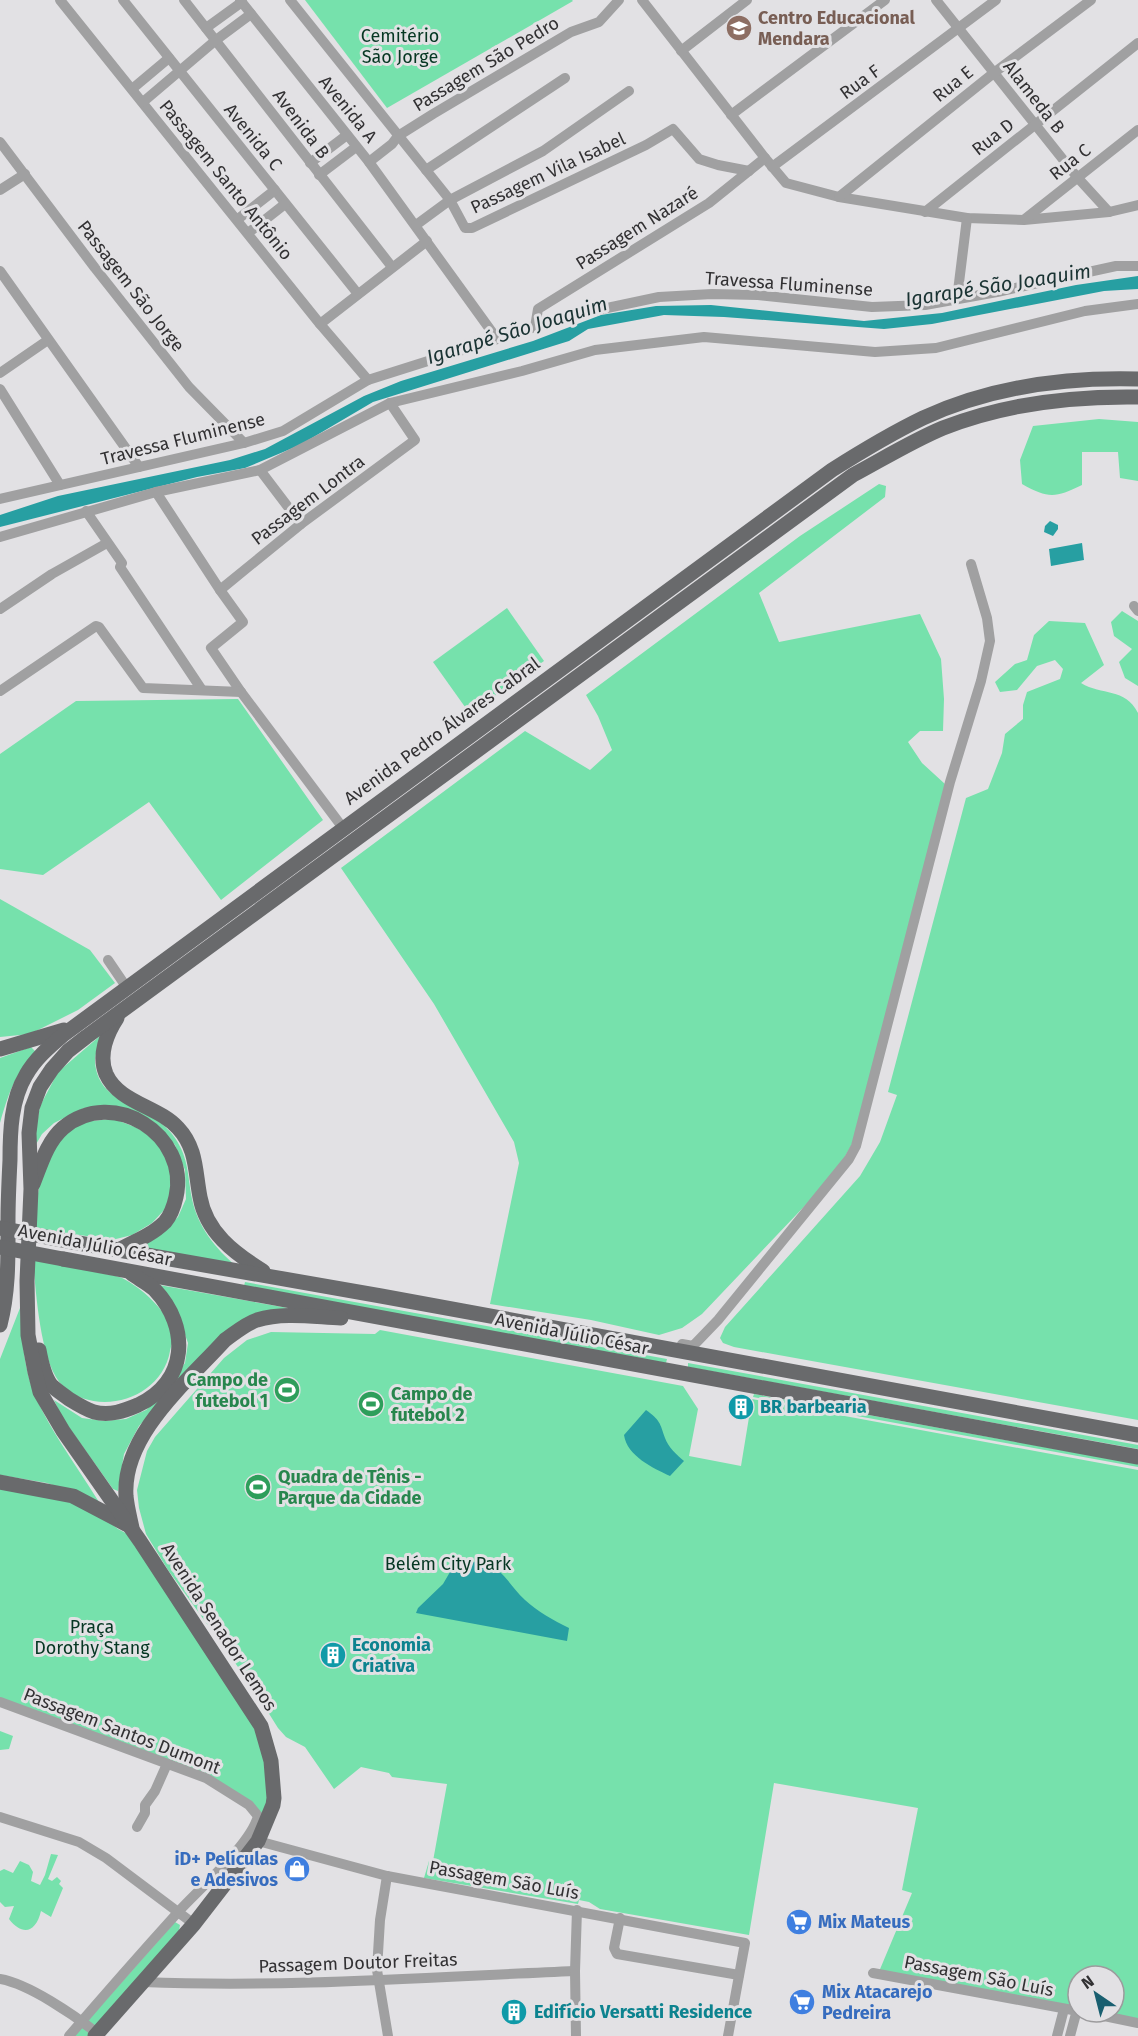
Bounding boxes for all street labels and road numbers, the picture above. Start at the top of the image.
street label: Passagem São Pedro [409,12,563,116]
street label: Alameda B [999,56,1069,138]
street label: Rua F [835,60,885,104]
street label: Rua E [928,61,978,107]
street label: Avenida A [314,71,382,148]
street label: Avenida B [268,85,334,163]
street label: Passagem Santo Antônio [155,96,297,264]
street label: Avenida C [219,99,287,175]
street label: Rua D [968,114,1018,160]
street label: Passagem Vila Isabel [467,127,629,219]
street label: Rua C [1045,139,1095,185]
street label: Passagem Nazaré [572,182,702,274]
street label: Passagem São Jorge [73,216,189,356]
street label: Travessa Fluminense [704,267,874,301]
street label: Travessa Fluminense [99,408,267,470]
street label: Passagem Lontra [247,450,369,550]
street label: Avenida Pedro Álvares Cabral [339,652,544,809]
street label: Avenida Júlio César [16,1219,174,1271]
street label: Avenida Júlio César [493,1308,651,1360]
street label: Avenida Senador Lemos [157,1539,281,1715]
street label: Passagem Santos Dumont [20,1683,224,1779]
street label: Passagem São Luís [427,1856,581,1904]
street label: Passagem Doutor Freitas [258,1949,458,1977]
street label: Passagem São Luís [902,1951,1056,2001]

